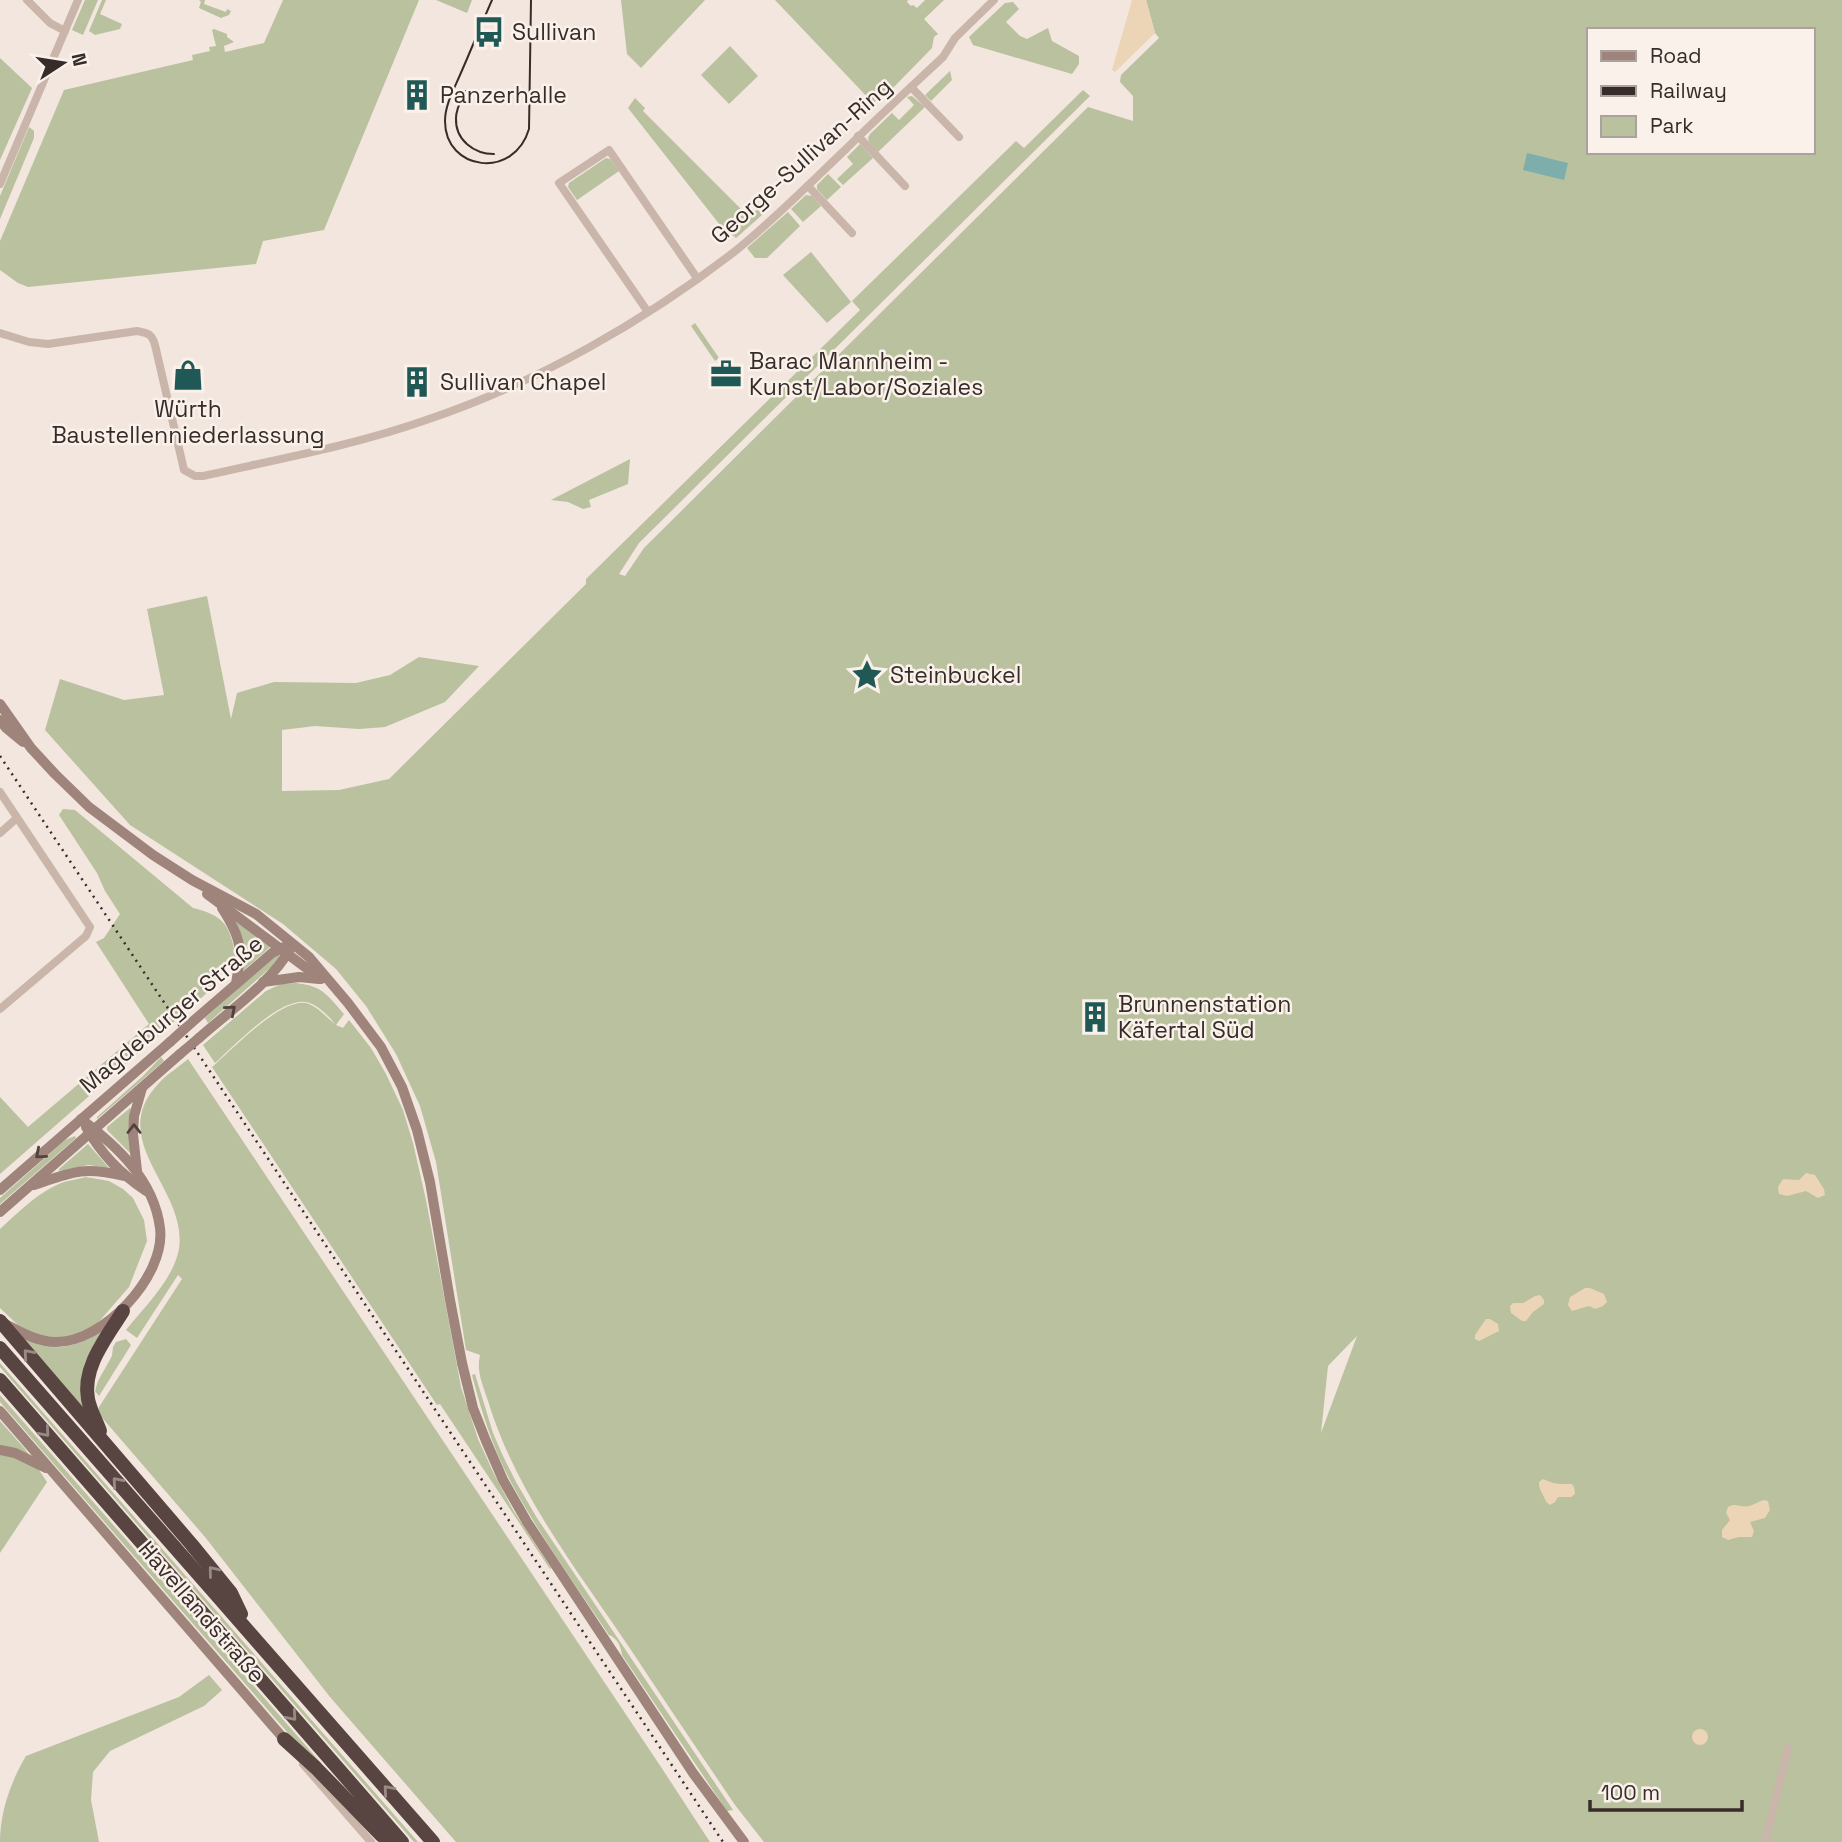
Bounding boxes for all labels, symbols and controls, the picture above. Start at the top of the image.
bus stop icon: Sullivan [472,15,506,49]
place label: Sullivan [512,17,596,47]
north arrow [28,28,98,98]
legend [1587,28,1814,154]
text: Road [1650,42,1702,69]
text: N [66,51,93,68]
street label: George-Sullivan-Ring [704,72,898,250]
text: Railway [1650,77,1727,104]
building icon: Panzerhalle [400,78,434,112]
place label: Panzerhalle [440,80,567,110]
text: Park [1650,112,1694,139]
place label: Barac Mannheim - Kunst/Labor/Soziales [749,346,983,402]
office icon: Barac Mannheim - Kunst/Labor/Soziales [709,357,743,391]
shop icon: Würth Baustellenniederlassung [171,358,205,392]
building icon: Sullivan Chapel [400,365,434,399]
place label: Sullivan Chapel [440,367,607,397]
place label: Würth Baustellenniederlassung [51,394,325,450]
place icon: Steinbuckel [850,658,884,692]
place label: Steinbuckel [890,660,1021,690]
street label: Magdeburger Straße [73,928,269,1100]
place label: Brunnenstation Käfertal Süd [1118,989,1291,1045]
building icon: Brunnenstation Käfertal Süd [1078,1000,1112,1034]
one-way arrow [223,1006,236,1018]
one-way arrow [126,1123,142,1134]
one-way arrow [36,1146,49,1159]
one-way arrow [24,1350,36,1363]
one-way arrow [37,1424,49,1437]
one-way arrow [113,1477,125,1490]
street label: Havellandstraße [132,1535,272,1689]
one-way arrow [209,1566,222,1579]
one-way arrow [284,1707,296,1720]
scale bar [1590,1769,1742,1813]
text: 100 m [1601,1779,1660,1806]
one-way arrow [384,1786,396,1799]

